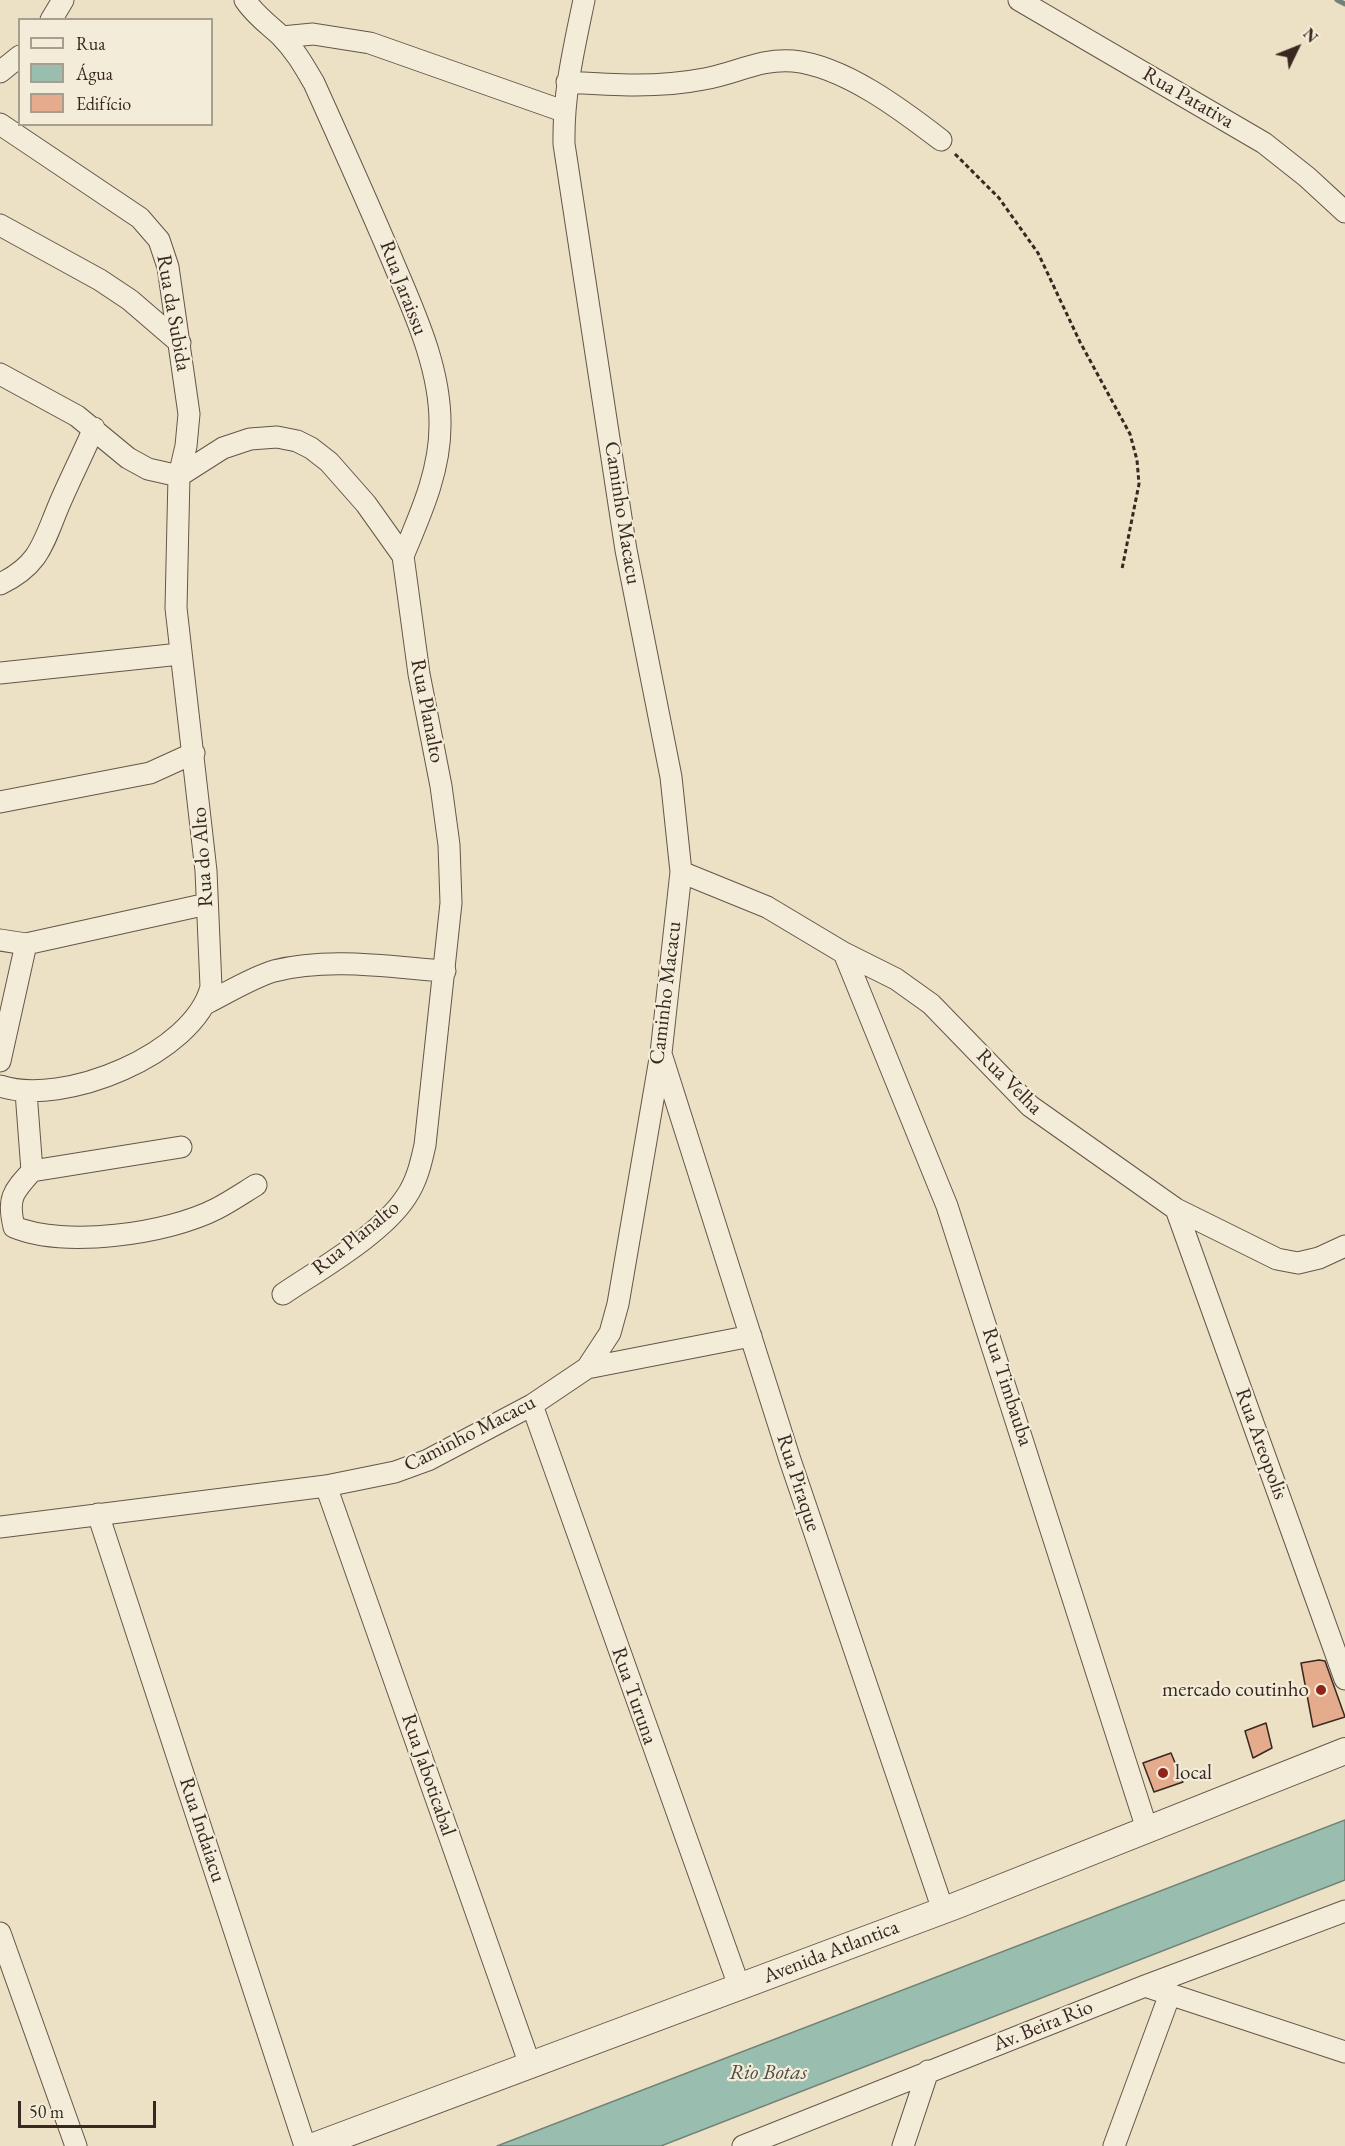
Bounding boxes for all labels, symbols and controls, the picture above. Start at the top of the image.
legend [18,18,213,126]
north arrow [1267,18,1327,78]
text: N [1298,23,1323,47]
text: Rua [76,32,106,55]
text: Água [76,62,113,85]
street label: Rua Patativa [1138,62,1238,134]
text: Edifício [76,92,131,115]
street label: Rua Jaraissu [373,237,433,339]
street label: Rua da Subida [150,253,196,373]
street label: Caminho Macacu [598,440,646,586]
street label: Rua Planalto [405,657,449,765]
street label: Rua do Alto [187,806,219,908]
street label: Caminho Macacu [645,920,687,1066]
street label: Rua Velha [971,1044,1047,1120]
street label: Rua Planalto [307,1195,405,1281]
street label: Rua Timbauba [976,1325,1038,1449]
street label: Rua Areopolis [1229,1385,1293,1503]
street label: Caminho Macacu [400,1390,540,1478]
street label: Rua Piraque [770,1431,826,1535]
street label: Rua Turuna [606,1644,662,1748]
place label: mercado coutinho [1162,1677,1309,1703]
marker: mercado coutinho [1314,1683,1328,1697]
street label: Rua Jaboticabal [395,1711,461,1839]
place label: local [1175,1760,1212,1786]
marker: local [1156,1766,1170,1780]
street label: Rua Indaiacu [173,1774,231,1886]
street label: Avenida Atlantica [760,1915,902,1989]
street label: Av. Beira Rio [989,1995,1097,2057]
water label: Rio Botas [729,2060,807,2086]
scale bar [21,2089,159,2127]
text: 50 m [29,2100,64,2123]

